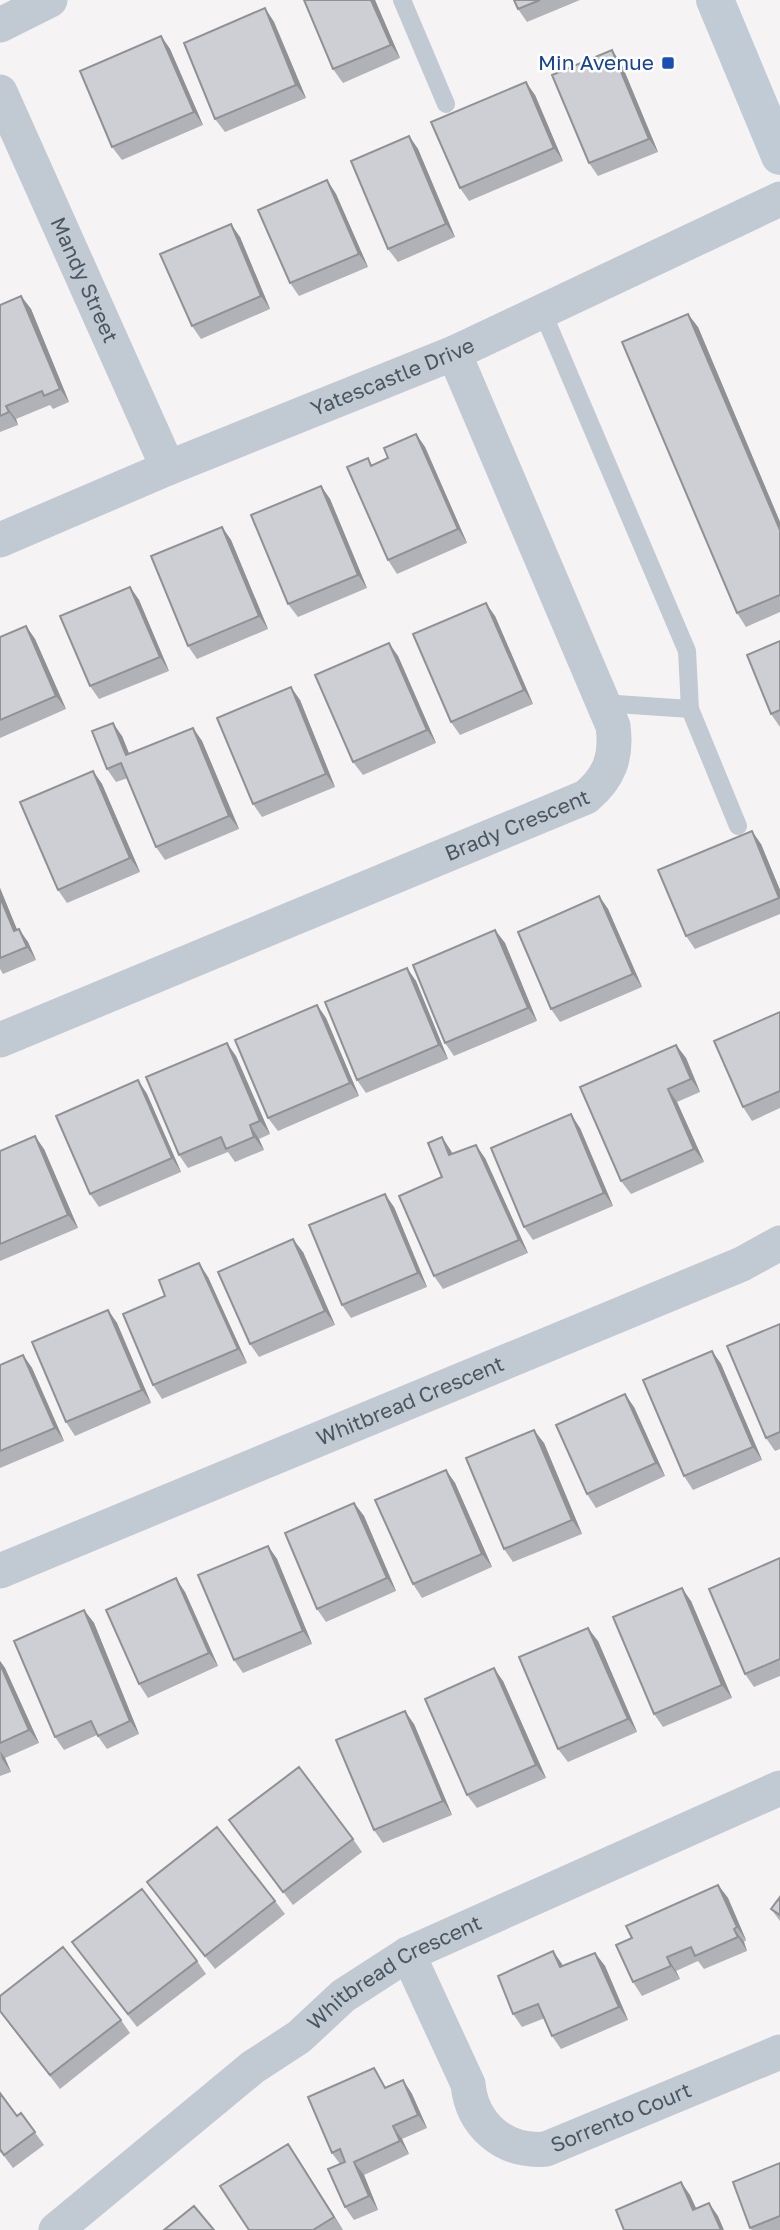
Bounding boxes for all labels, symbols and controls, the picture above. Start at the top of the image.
place label: Min Avenue [538,49,654,75]
marker: Min Avenue [660,55,676,71]
street label: Mandy Street [46,213,124,347]
street label: Yatescastle Drive [307,331,478,421]
street label: Brady Crescent [441,783,593,866]
street label: Whitbread Crescent [312,1350,508,1451]
street label: Whitbread Crescent [301,1909,485,2035]
street label: Sorrento Court [546,2076,695,2158]

